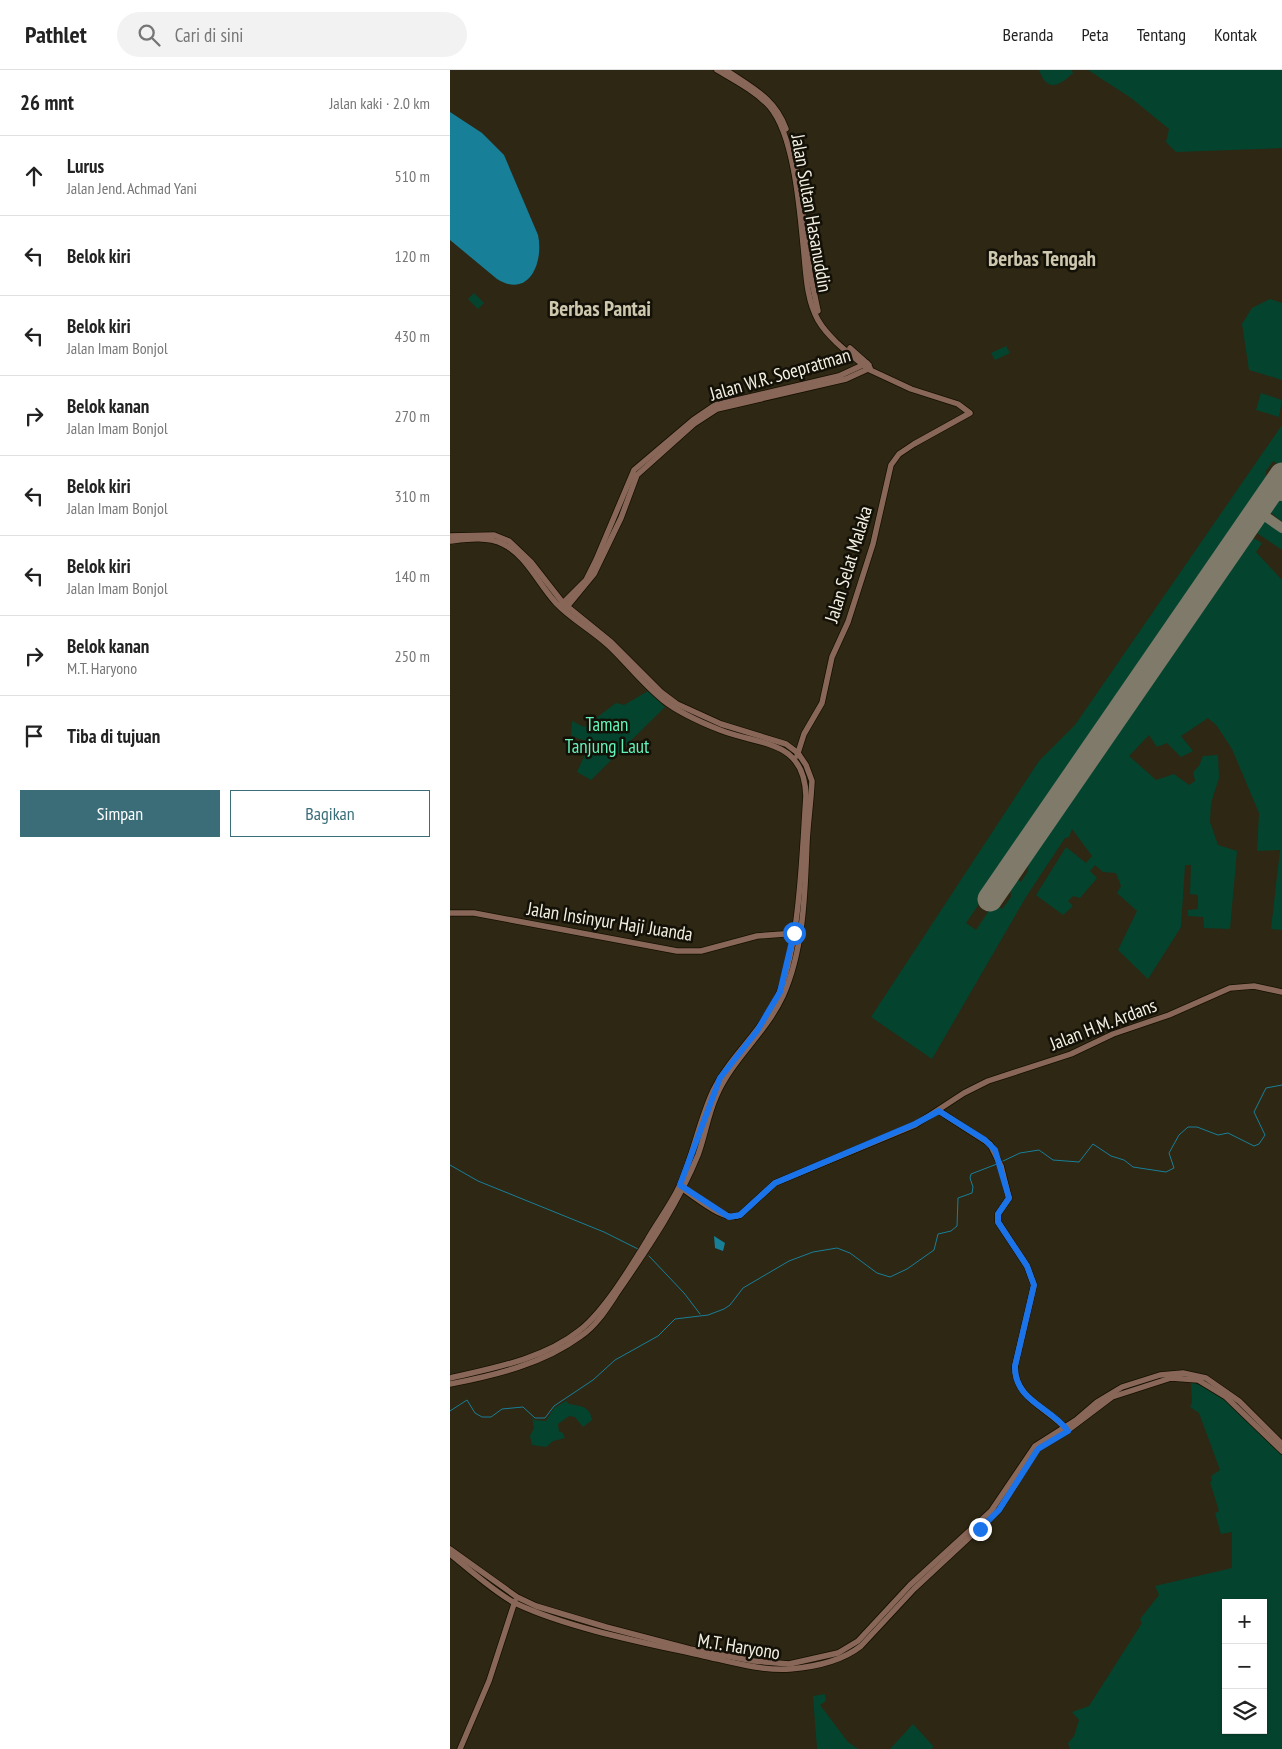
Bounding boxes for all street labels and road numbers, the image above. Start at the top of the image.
street label: Jalan Sultan Hasanuddin [786,131,838,294]
street label: Jalan W.R. Soepratman [706,342,853,406]
street label: Jalan Selat Malaka [819,503,877,626]
street label: Jalan Insinyur Haji Juanda [524,896,695,946]
street label: Jalan H.M. Ardans [1045,993,1160,1056]
street label: M.T. Haryono [696,1628,782,1664]

